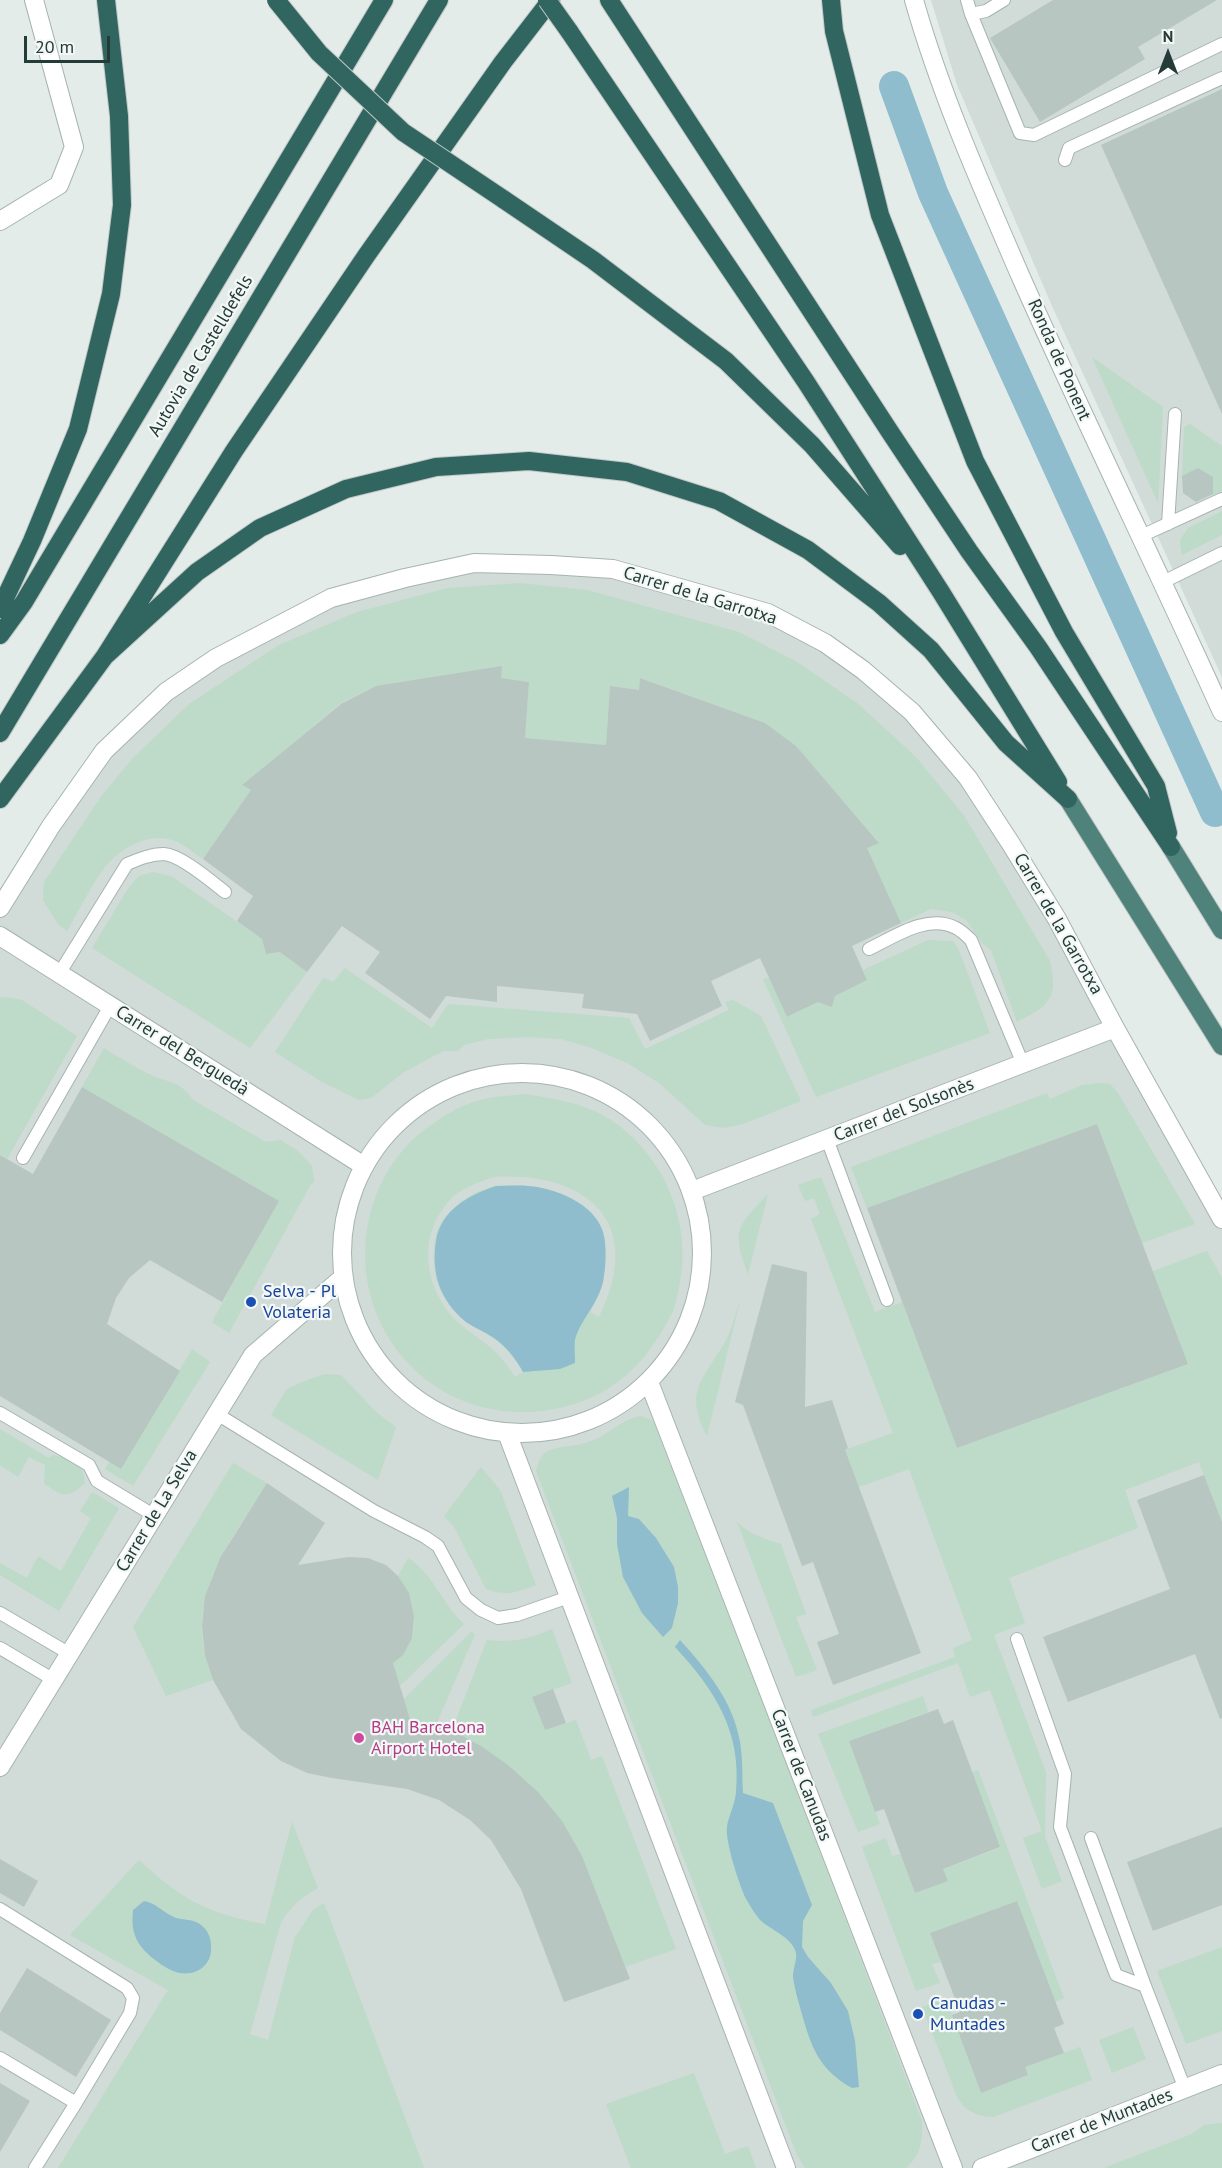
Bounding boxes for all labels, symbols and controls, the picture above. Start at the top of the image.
scale bar [27,24,112,62]
north arrow [1138,24,1198,84]
text: N [1163,26,1173,46]
text: 20 m [35,35,74,58]
street label: Autovia de Castelldefels [144,271,258,441]
street label: Ronda de Ponent [1023,296,1095,424]
street label: Carrer de la Garrotxa [620,562,780,630]
street label: Carrer de la Garrotxa [1009,849,1107,999]
street label: Carrer del Berguedà [111,1001,253,1101]
street label: Carrer del Solsonès [831,1073,977,1147]
place label: Selva - Pl Volateria [263,1281,336,1324]
marker: Selva - Pl Volateria [244,1295,258,1309]
street label: Carrer de La Selva [112,1446,202,1576]
street label: Carrer de Canudas [766,1706,836,1844]
place label: BAH Barcelona Airport Hotel [371,1717,485,1760]
marker: BAH Barcelona Airport Hotel [352,1731,366,1745]
place label: Canudas - Muntades [930,1993,1006,2036]
marker: Canudas - Muntades [911,2007,925,2021]
street label: Carrer de Muntades [1028,2084,1176,2158]

